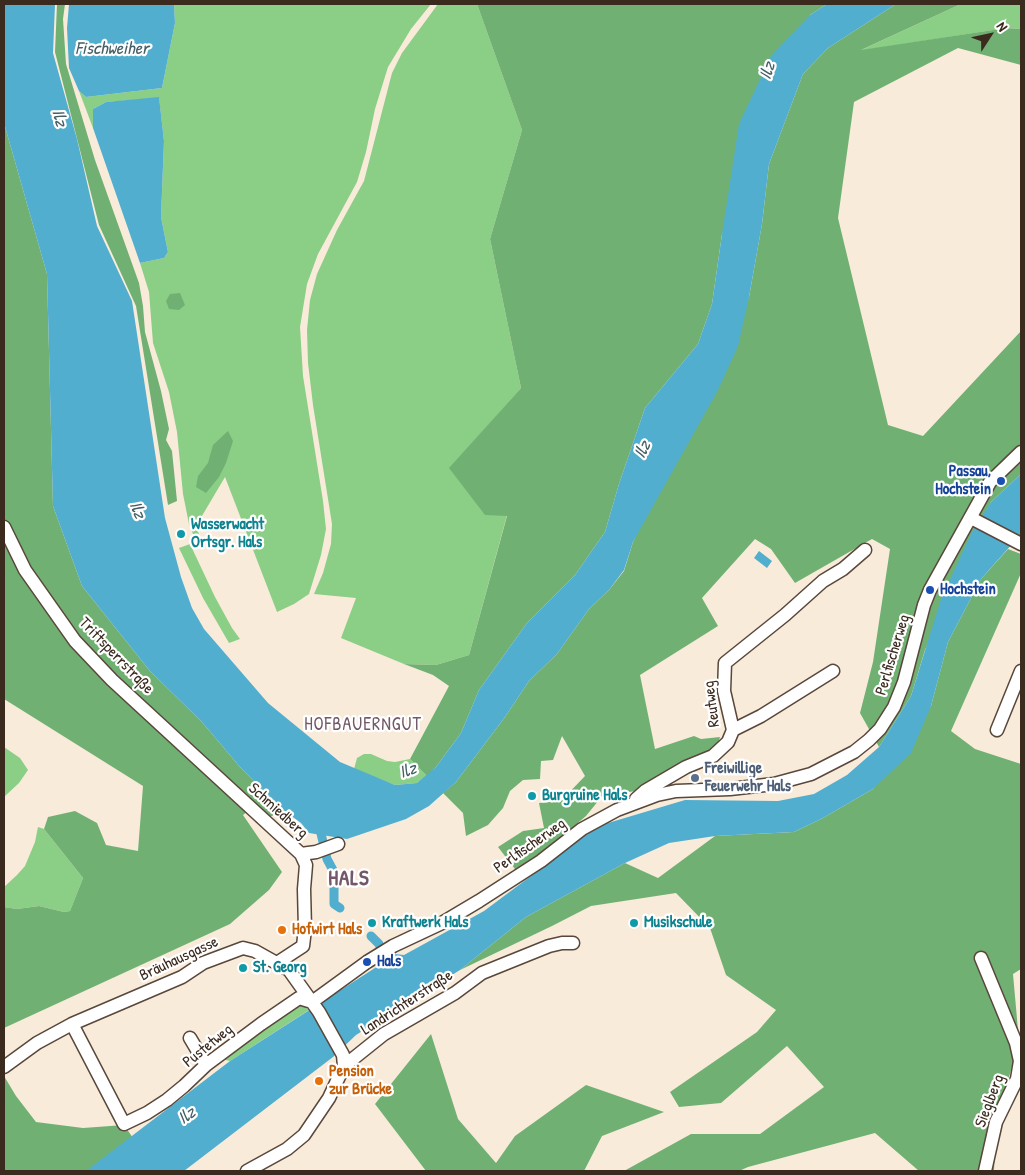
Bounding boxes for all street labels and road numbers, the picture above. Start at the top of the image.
street label: Perlfischerweg [872,612,914,698]
street label: Triftsperrstraße [75,614,157,698]
street label: Reutweg [700,680,724,728]
street label: Schmiedberg [244,779,312,843]
street label: Perlfischerweg [490,814,570,878]
street label: Bräuhausgasse [137,932,221,986]
street label: Landrichterstraße [358,966,456,1040]
street label: Pustetweg [179,1020,237,1072]
street label: Sieglberg [971,1072,1009,1130]

